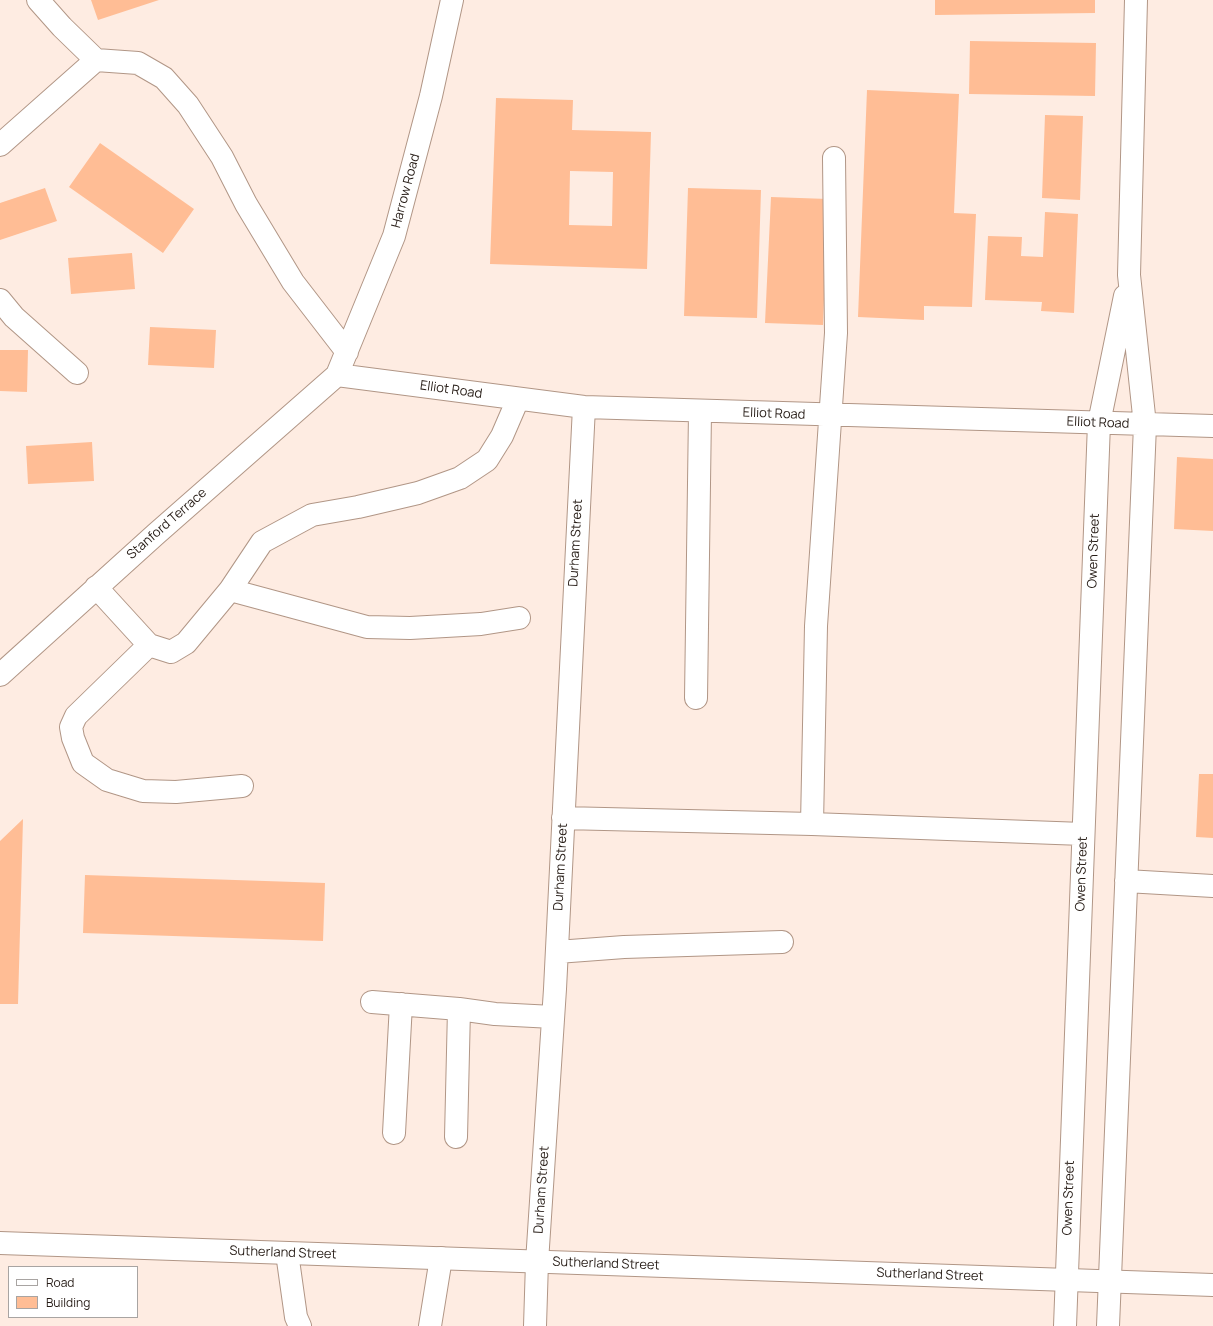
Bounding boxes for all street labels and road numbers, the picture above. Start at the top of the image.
street label: Harrow Road [389,152,423,230]
street label: Elliot Road [419,378,483,402]
street label: Elliot Road [742,405,806,423]
street label: Elliot Road [1066,414,1130,432]
street label: Stanford Terrace [124,485,210,563]
street label: Durham Street [566,499,586,587]
street label: Owen Street [1085,513,1103,589]
street label: Durham Street [551,823,571,911]
street label: Owen Street [1073,836,1091,912]
street label: Durham Street [531,1146,553,1234]
street label: Owen Street [1060,1160,1078,1236]
street label: Sutherland Street [229,1243,337,1263]
street label: Sutherland Street [552,1254,660,1274]
street label: Sutherland Street [876,1265,984,1285]

